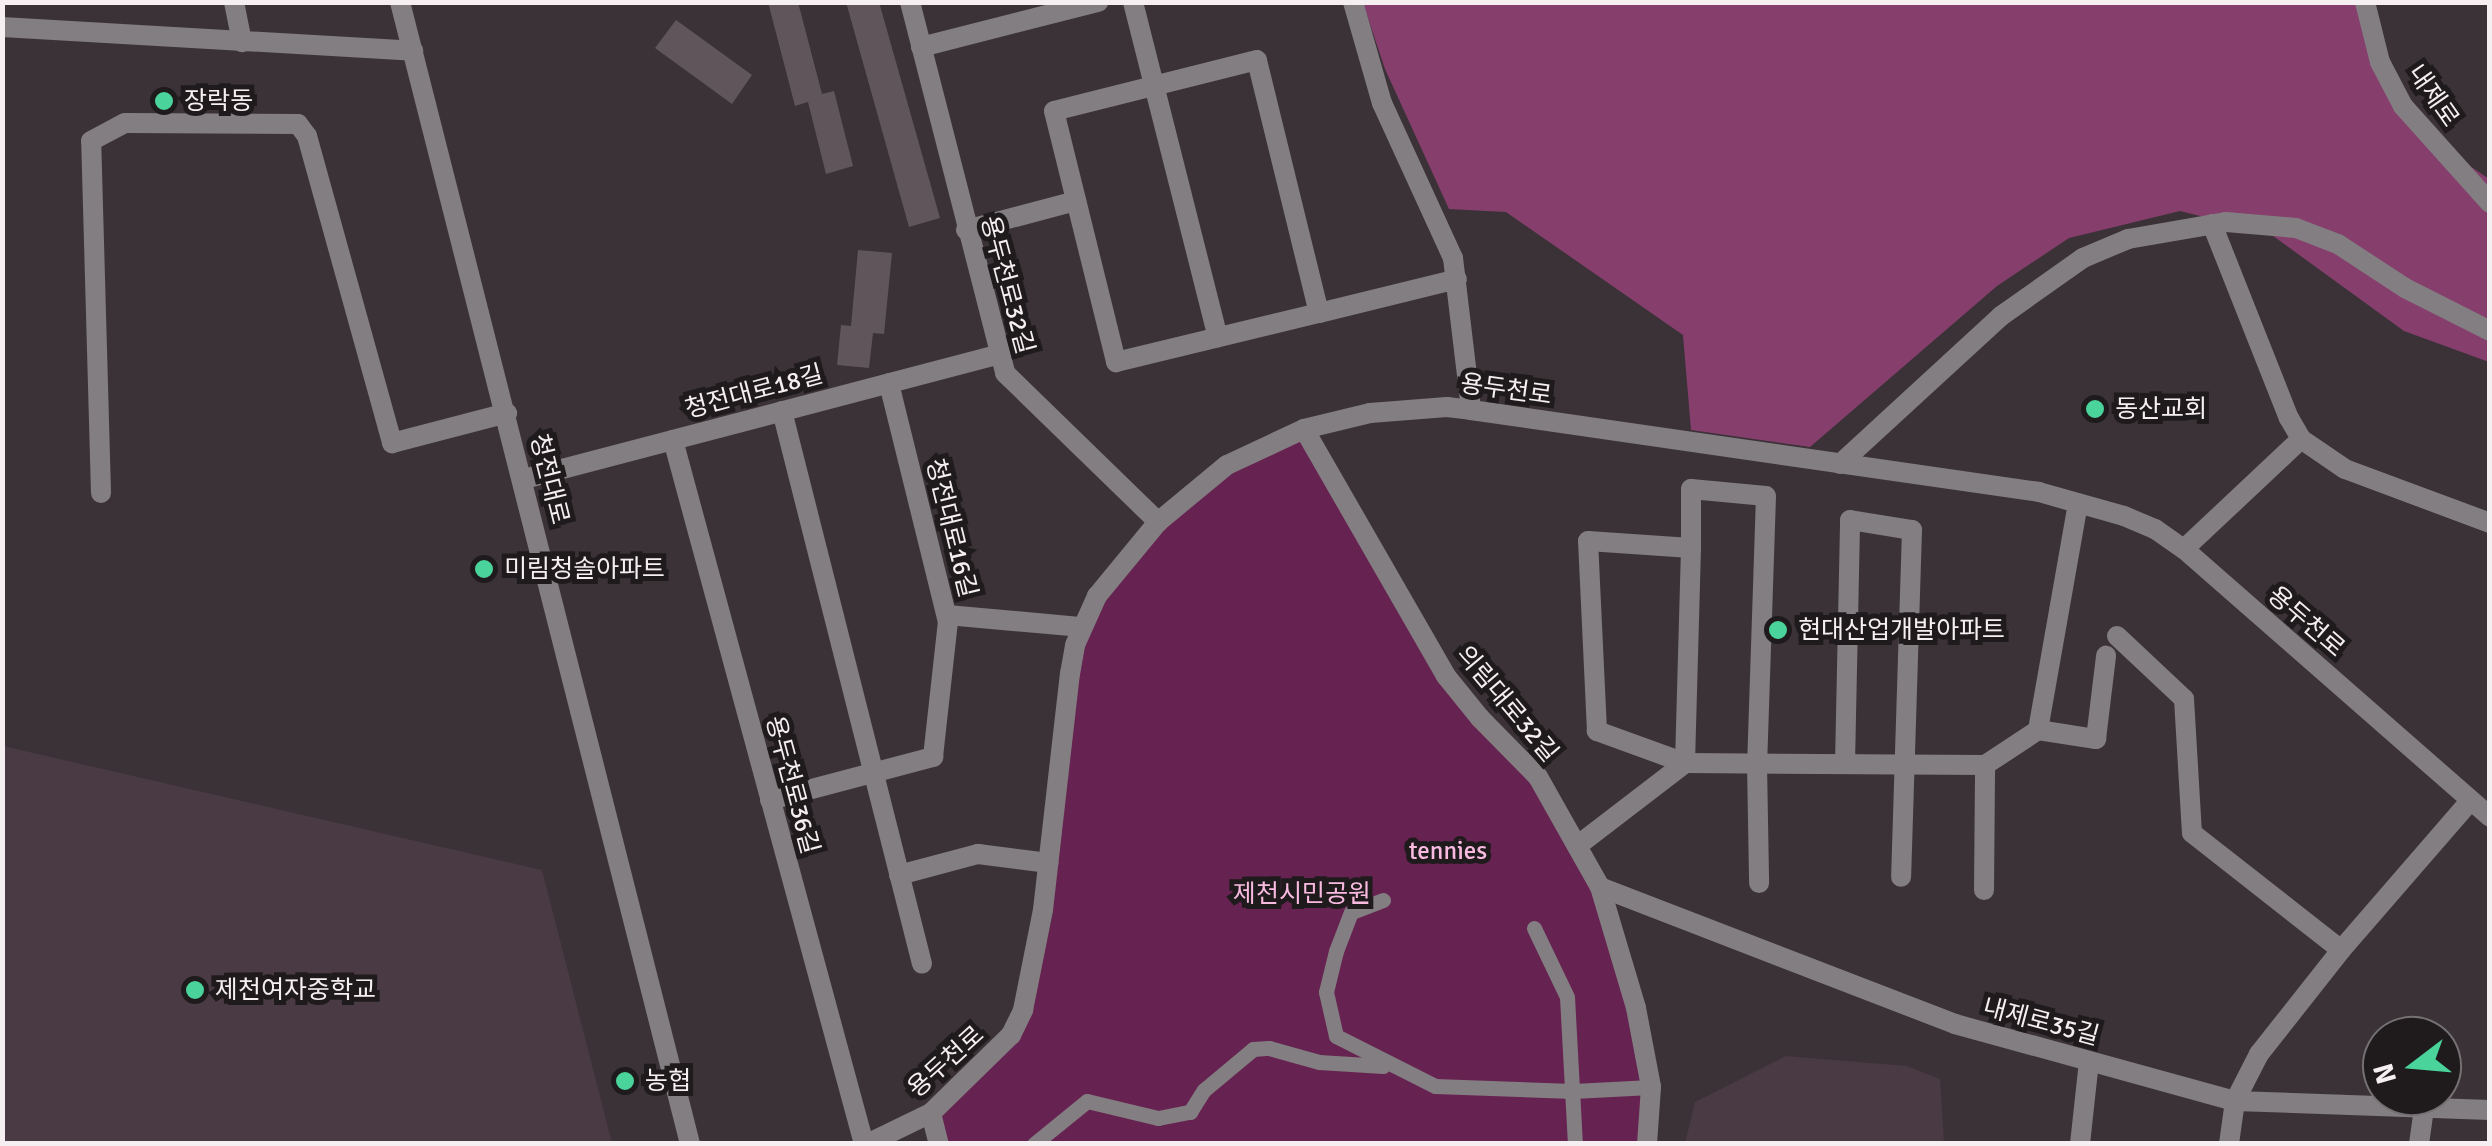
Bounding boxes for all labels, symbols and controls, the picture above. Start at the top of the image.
street label: 내제로 [2401,59,2465,133]
place label: 장락동 [184,86,253,116]
marker: 장락동 [153,90,175,112]
street label: 용두천로32길 [974,213,1040,357]
street label: 청전대로18길 [682,359,826,425]
street label: 용두천로 [1458,369,1554,411]
place label: 동산교회 [2115,394,2207,424]
marker: 동산교회 [2084,398,2106,420]
street label: 청전대로 [523,431,575,527]
street label: 청전대로16길 [919,455,983,601]
place label: 미림청솔아파트 [504,554,665,584]
marker: 미림청솔아파트 [473,558,495,580]
street label: 용두천로 [2261,581,2351,663]
place label: 현대산업개발아파트 [1798,615,2005,645]
marker: 현대산업개발아파트 [1767,619,1789,641]
street label: 의림대로32길 [1450,640,1564,768]
street label: 용두천로36길 [759,713,825,857]
park label: tennies [1409,836,1487,866]
park label: 제천시민공원 [1233,879,1371,909]
place label: 제천여자중학교 [215,975,376,1005]
marker: 제천여자중학교 [184,979,206,1001]
street label: 내제로35길 [1980,992,2102,1052]
north arrow [2362,1016,2462,1116]
street label: 용두천로 [902,1020,990,1104]
text: N [2366,1060,2404,1088]
place label: 농협 [645,1066,691,1096]
marker: 농협 [614,1070,636,1092]

